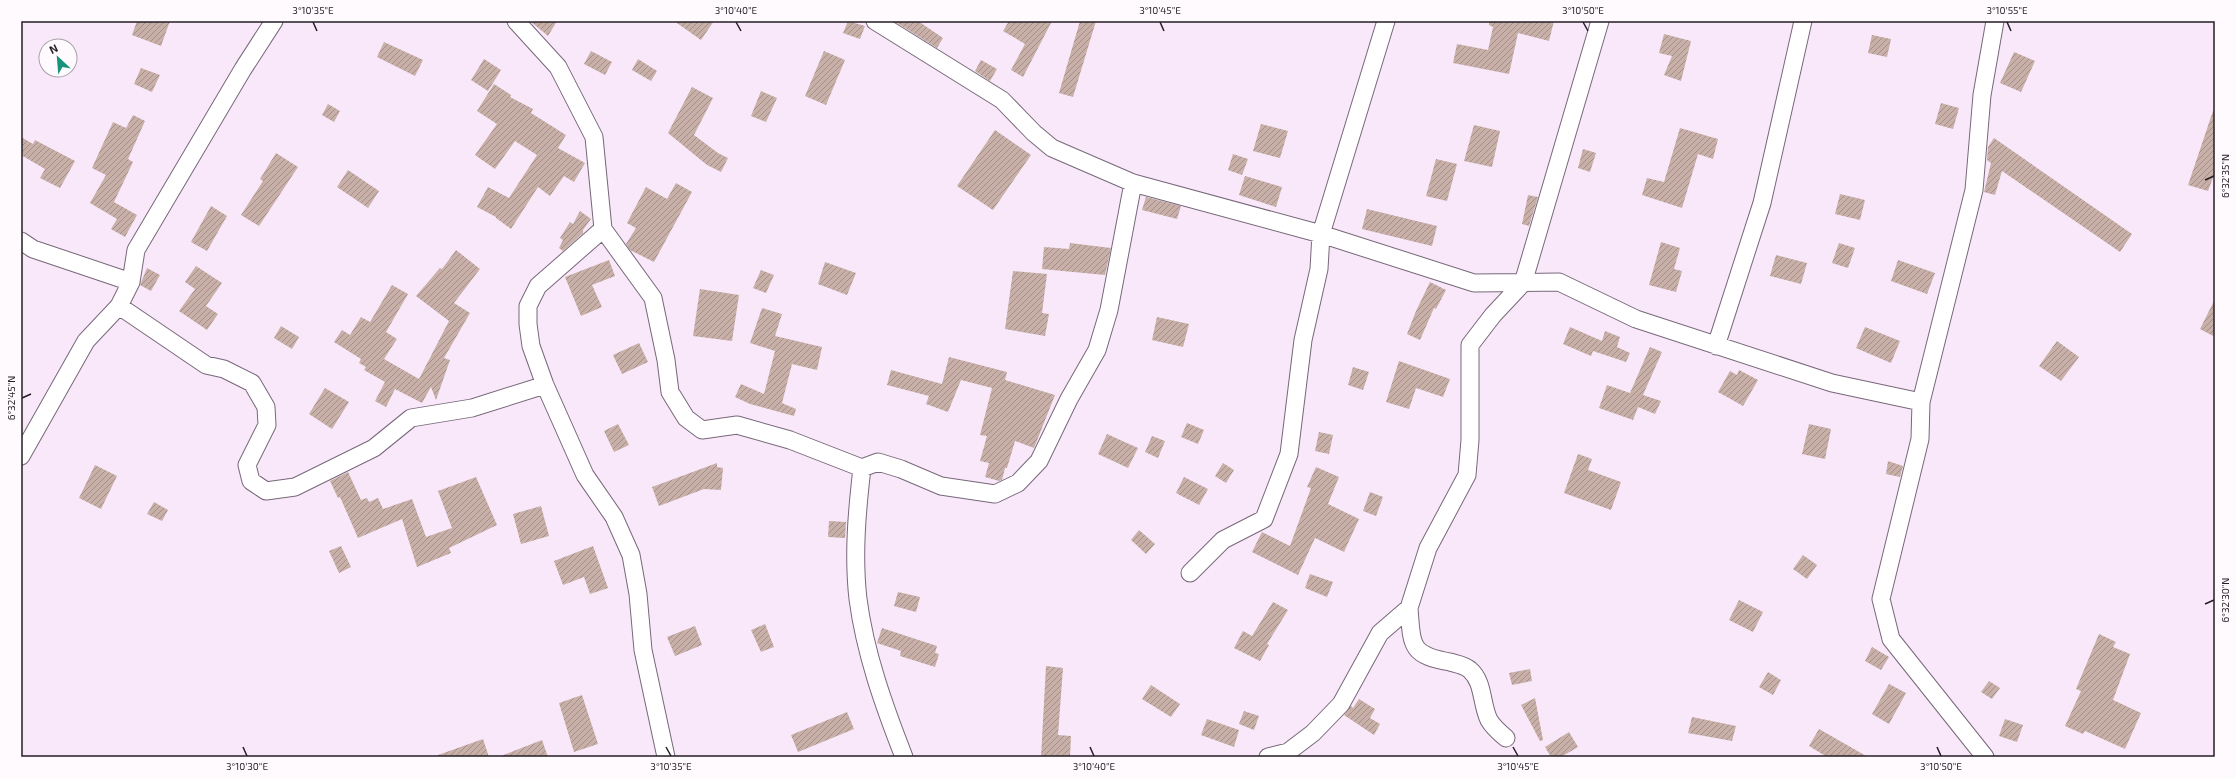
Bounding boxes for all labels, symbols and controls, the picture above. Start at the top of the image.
text: 3°10'35"E [292,4,334,16]
text: 3°10'40"E [715,4,758,16]
text: 3°10'45"E [1139,4,1181,16]
text: 3°10'50"E [1562,4,1604,16]
text: 3°10'55"E [1986,4,2028,16]
north arrow [38,38,78,78]
text: N [47,41,60,56]
text: 6°32'35"N [2219,154,2231,198]
text: 6°32'45"N [5,376,17,420]
text: 6°32'30"N [2219,578,2231,622]
text: 3°10'30"E [226,760,268,772]
text: 3°10'35"E [650,760,692,772]
text: 3°10'40"E [1073,760,1116,772]
text: 3°10'45"E [1497,760,1539,772]
text: 3°10'50"E [1920,760,1962,772]

